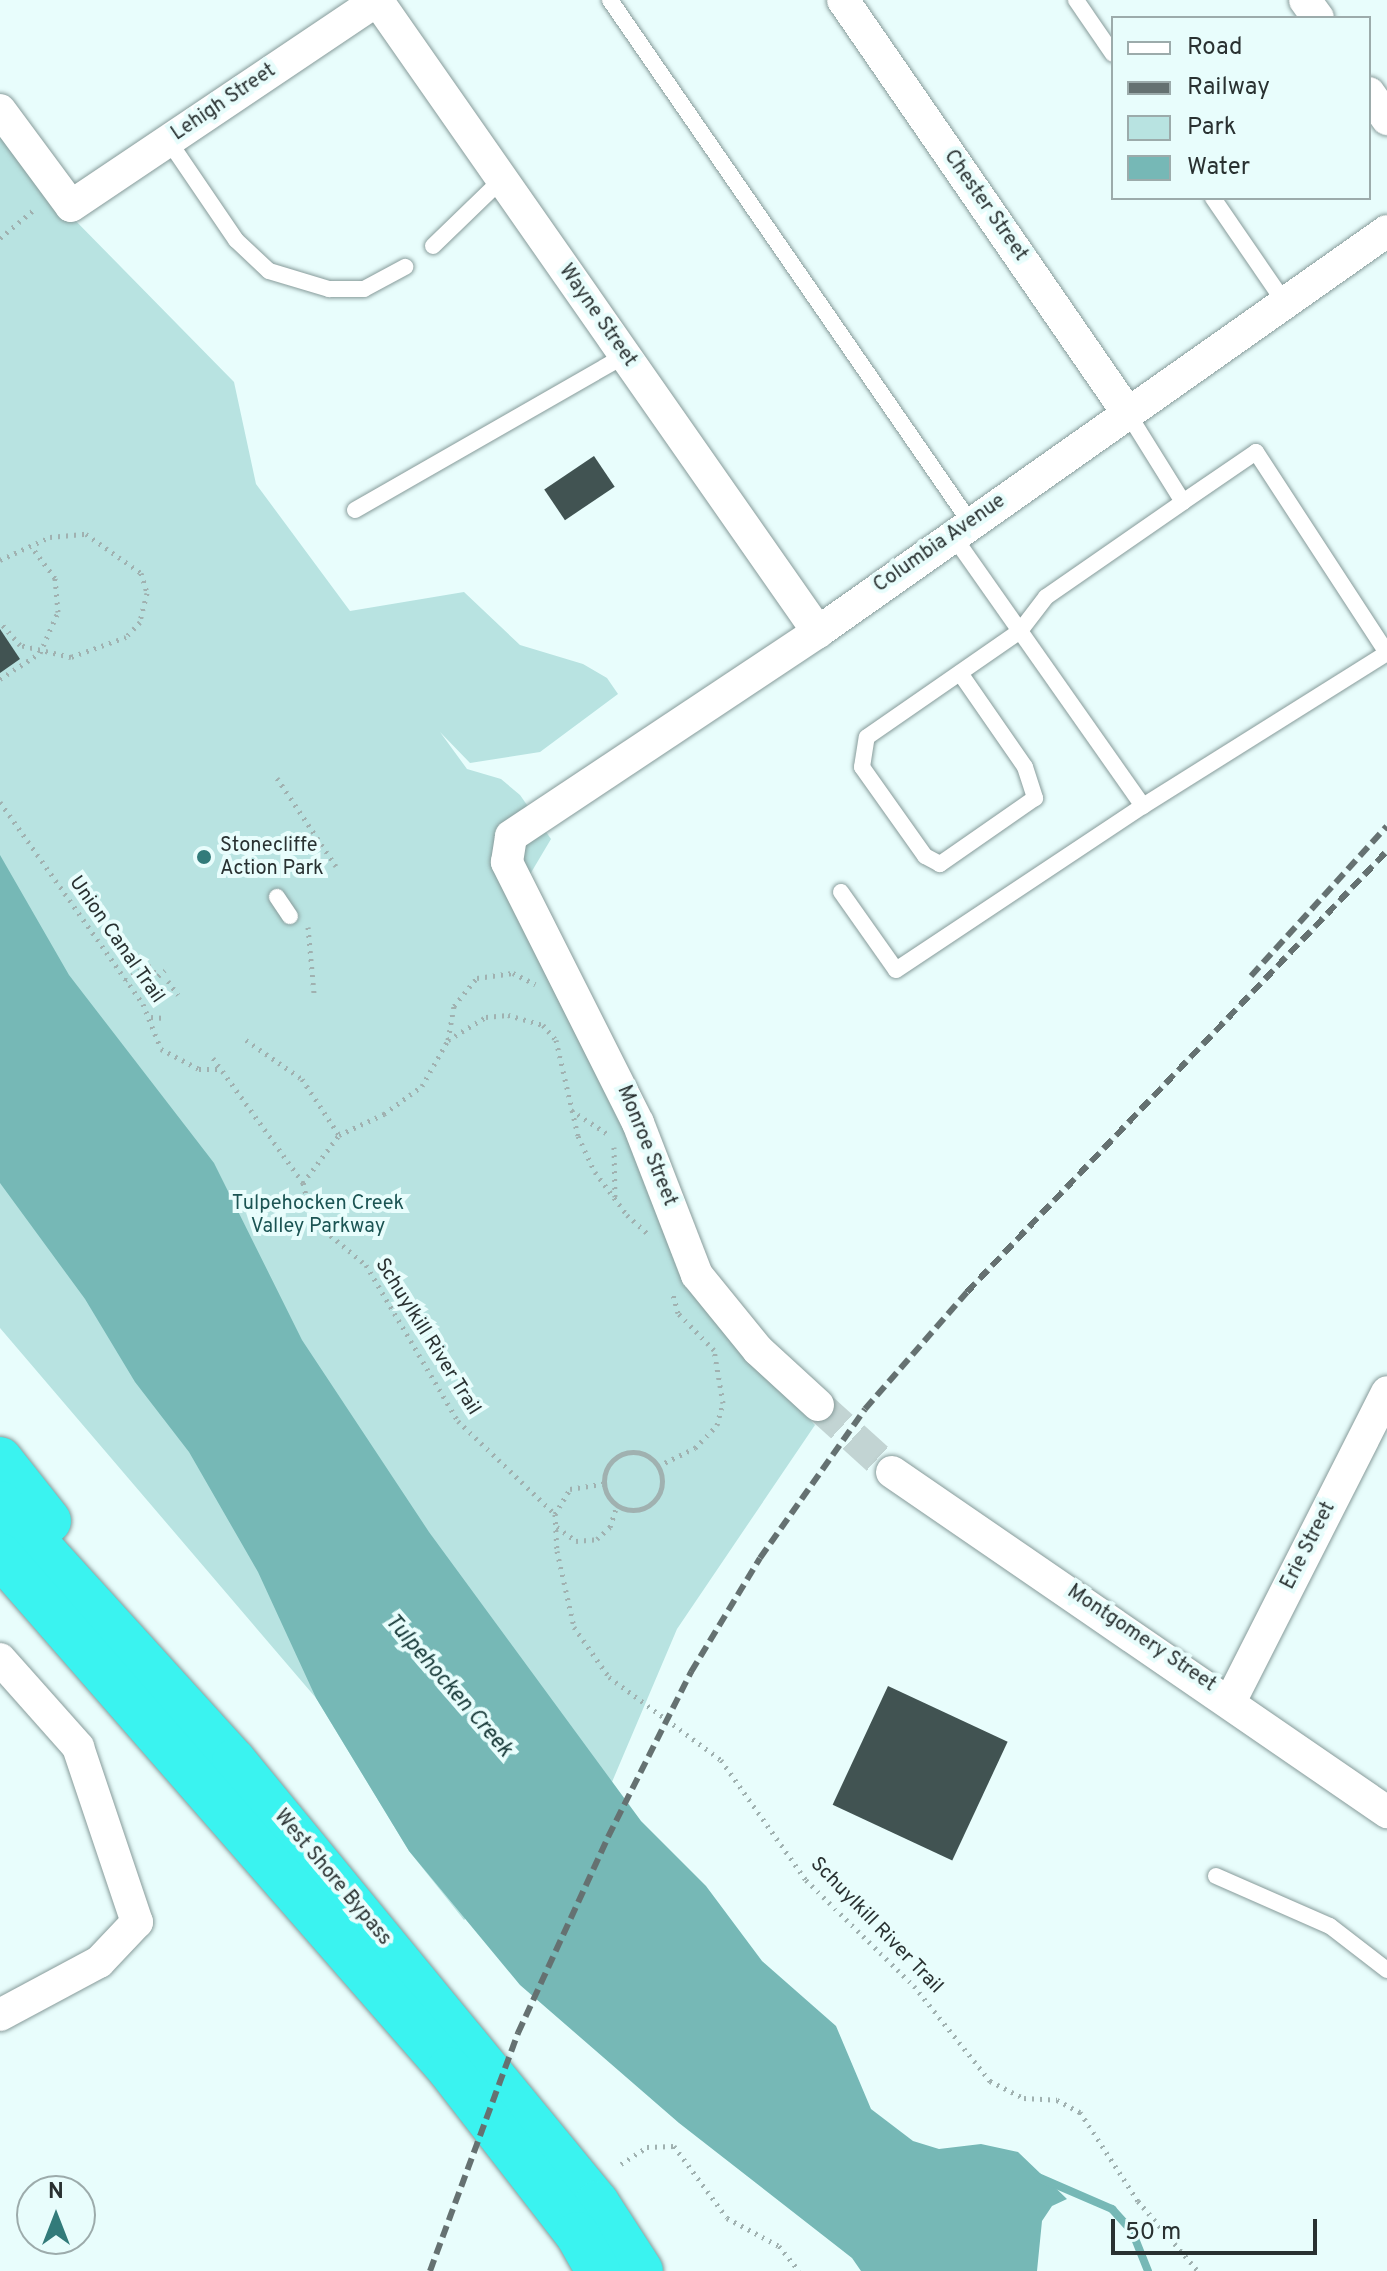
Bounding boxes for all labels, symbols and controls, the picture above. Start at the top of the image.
legend [1111,16,1371,200]
text: Road [1187,33,1243,63]
street label: Lehigh Street [167,59,281,147]
text: Railway [1187,73,1270,103]
text: Park [1187,113,1237,143]
street label: Chester Street [938,146,1032,266]
text: Water [1187,153,1250,183]
street label: Wayne Street [553,260,641,372]
street label: Columbia Avenue [869,489,1011,599]
place label: Stonecliffe Action Park [220,834,324,881]
marker: Stonecliffe Action Park [195,848,213,866]
street label: Union Canal Trail [63,871,169,1009]
street label: Monroe Street [611,1082,681,1210]
park label: Tulpehocken Creek Valley Parkway [232,1193,404,1240]
street label: Schuylkill River Trail [369,1254,485,1420]
street label: Erie Street [1277,1498,1341,1594]
street label: Montgomery Street [1062,1580,1220,1698]
water label: Tulpehocken Creek [379,1609,517,1763]
street label: West Shore Bypass [268,1805,396,1951]
street label: Schuylkill River Trail [804,1853,948,1999]
north arrow [16,2175,96,2255]
text: N [48,2179,64,2206]
scale bar [1115,2203,1321,2253]
text: 50 m [1125,2218,1181,2248]

